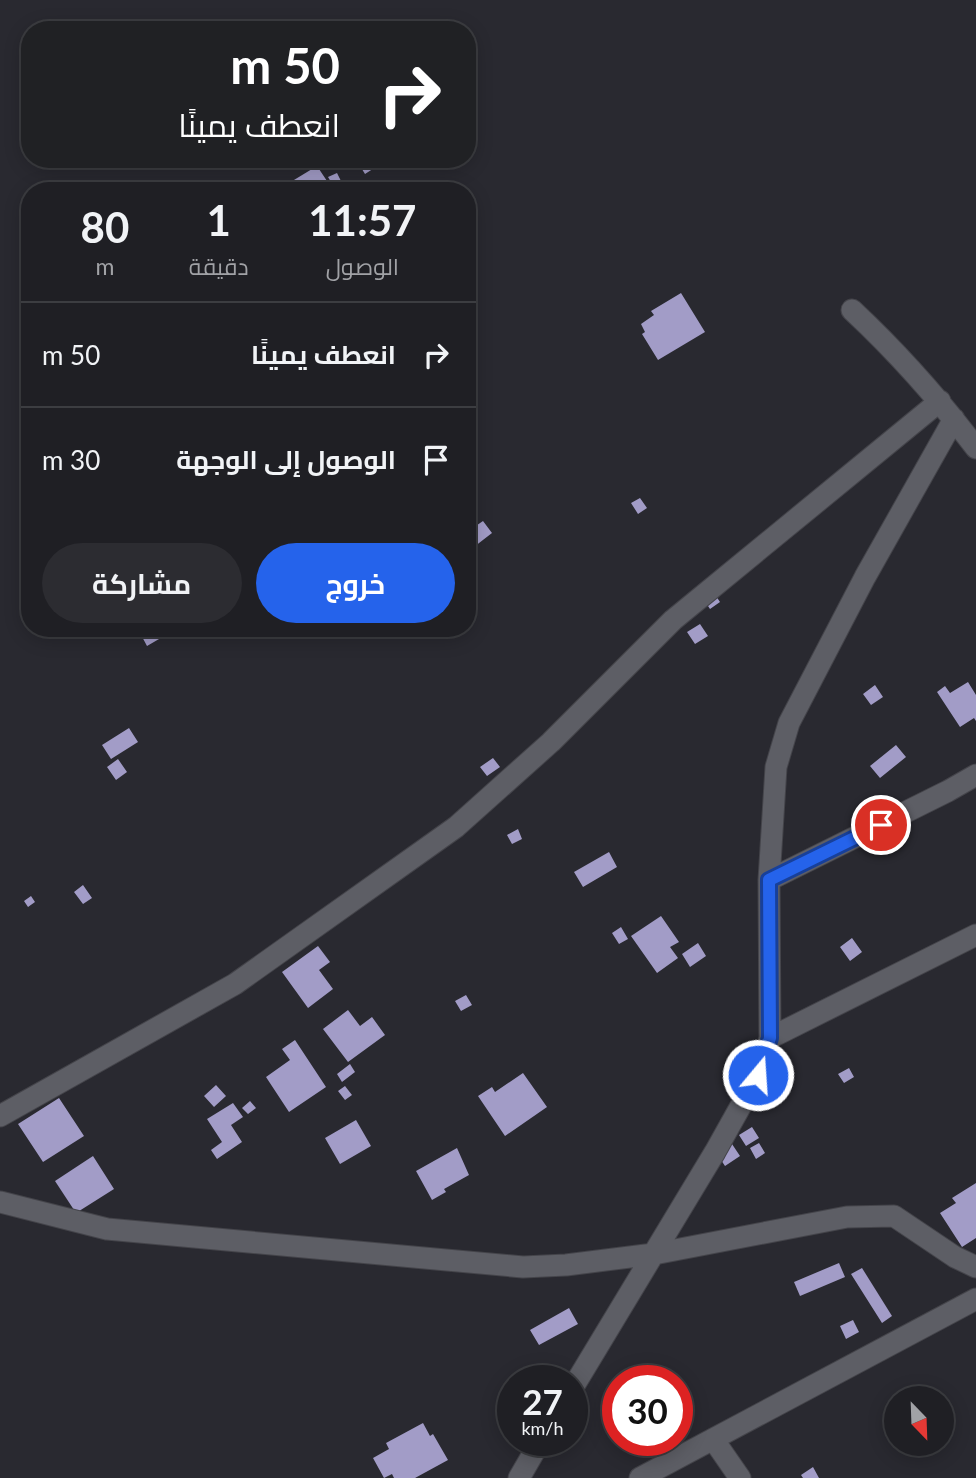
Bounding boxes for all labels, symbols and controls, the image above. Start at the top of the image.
text: 50 m [230,36,340,94]
icon: right [364,49,455,140]
text: انعطف يمينًا [178,105,340,144]
text: 1 [207,195,231,245]
text: 11:57 [308,195,416,245]
text: 80 [81,202,129,252]
text: m [95,252,114,280]
text: دقيقة [189,252,249,280]
text: الوصول [326,252,399,280]
icon: right [417,336,455,374]
text: انعطف يمينًا [251,338,396,370]
text: 50 m [42,339,100,371]
icon: arrive [417,441,455,479]
text: الوصول إلى الوجهة [176,443,396,475]
text: 30 m [42,444,100,476]
button: مشاركة [42,543,242,623]
button: خروج [256,543,455,623]
pin [851,795,911,855]
icon: arrive [862,806,900,844]
position arrow [721,1038,795,1112]
speed limit sign: 30 [602,1365,693,1456]
text: 27 [522,1380,563,1422]
north arrow [884,1386,954,1456]
map controls [884,1386,954,1456]
text: km/h [521,1417,564,1439]

